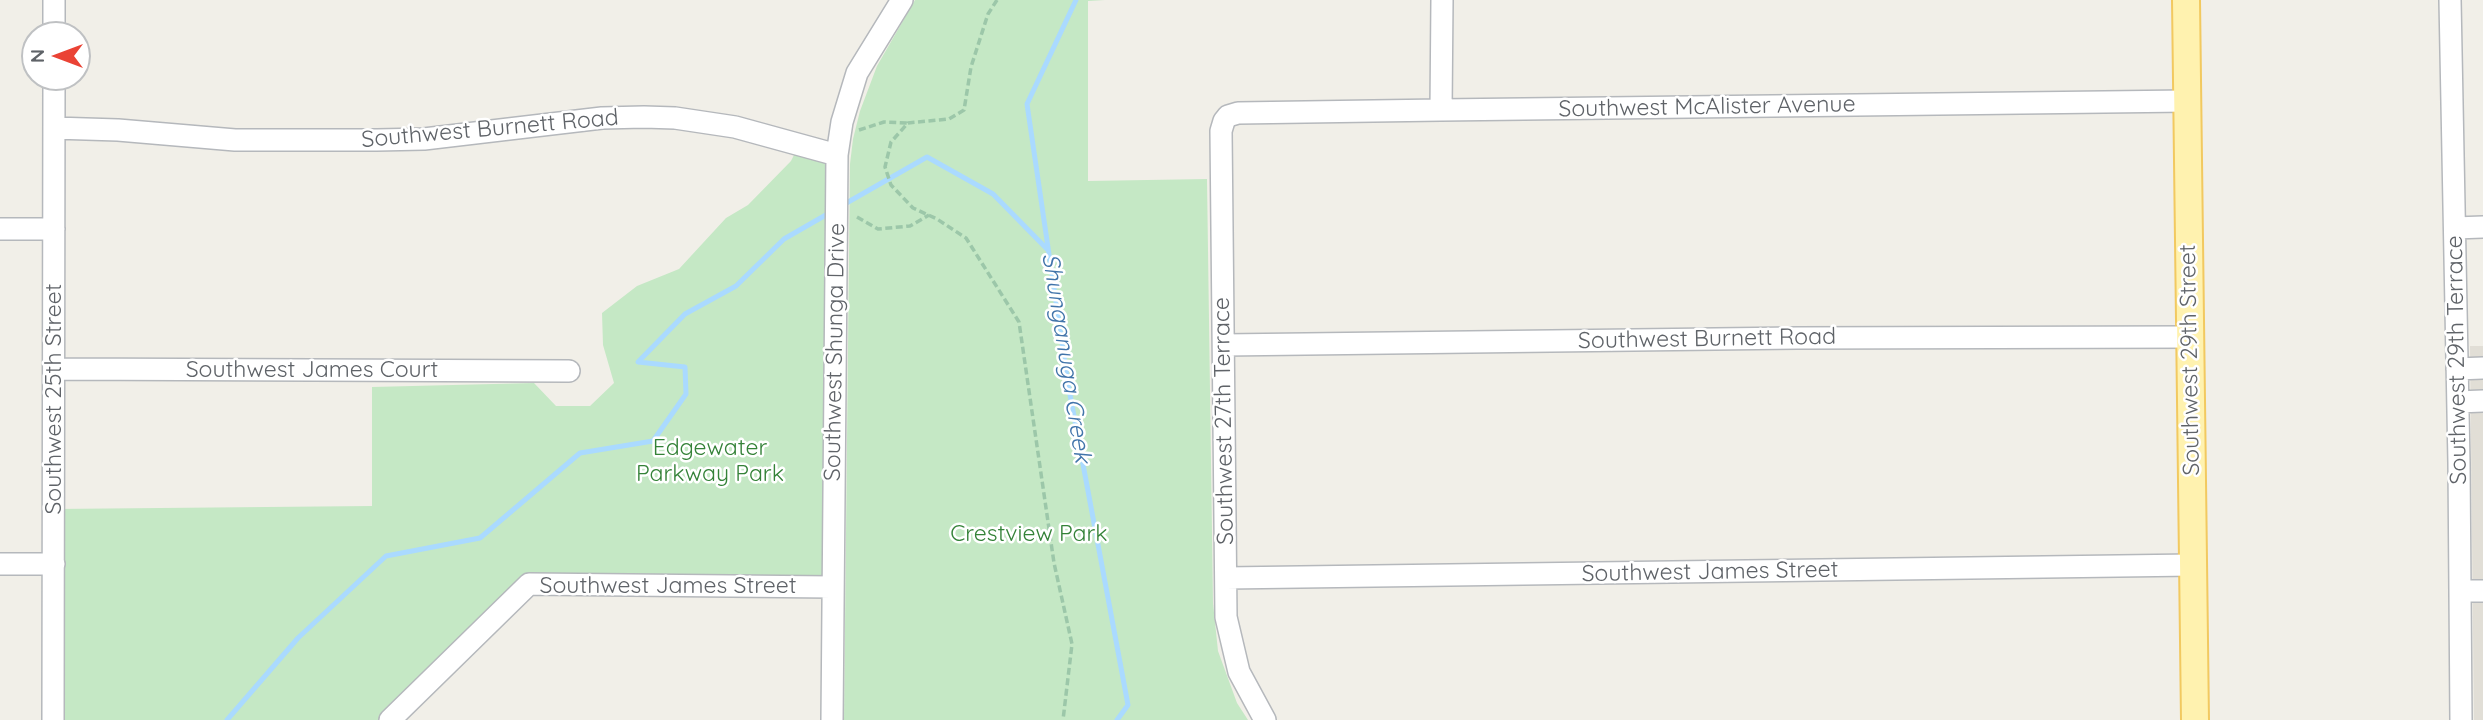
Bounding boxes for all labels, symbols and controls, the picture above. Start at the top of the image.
north arrow [21,21,91,91]
text: N [25,49,49,63]
street label: Southwest McAlister Avenue [1558,91,1856,123]
street label: Southwest Burnett Road [360,104,620,154]
street label: Southwest Shunga Drive [819,223,851,481]
street label: Southwest 29th Terrace [2441,235,2473,485]
street label: Southwest 29th Street [2174,244,2206,476]
water label: Shunganuga Creek [1035,251,1097,465]
street label: Southwest 25th Street [40,283,68,515]
street label: Southwest 27th Terrace [1208,297,1240,545]
street label: Southwest Burnett Road [1578,323,1836,355]
street label: Southwest James Court [186,356,438,384]
park label: Edgewater Parkway Park [636,434,784,488]
park label: Crestview Park [950,520,1108,548]
street label: Southwest James Street [1581,556,1839,588]
street label: Southwest James Street [540,572,796,600]

